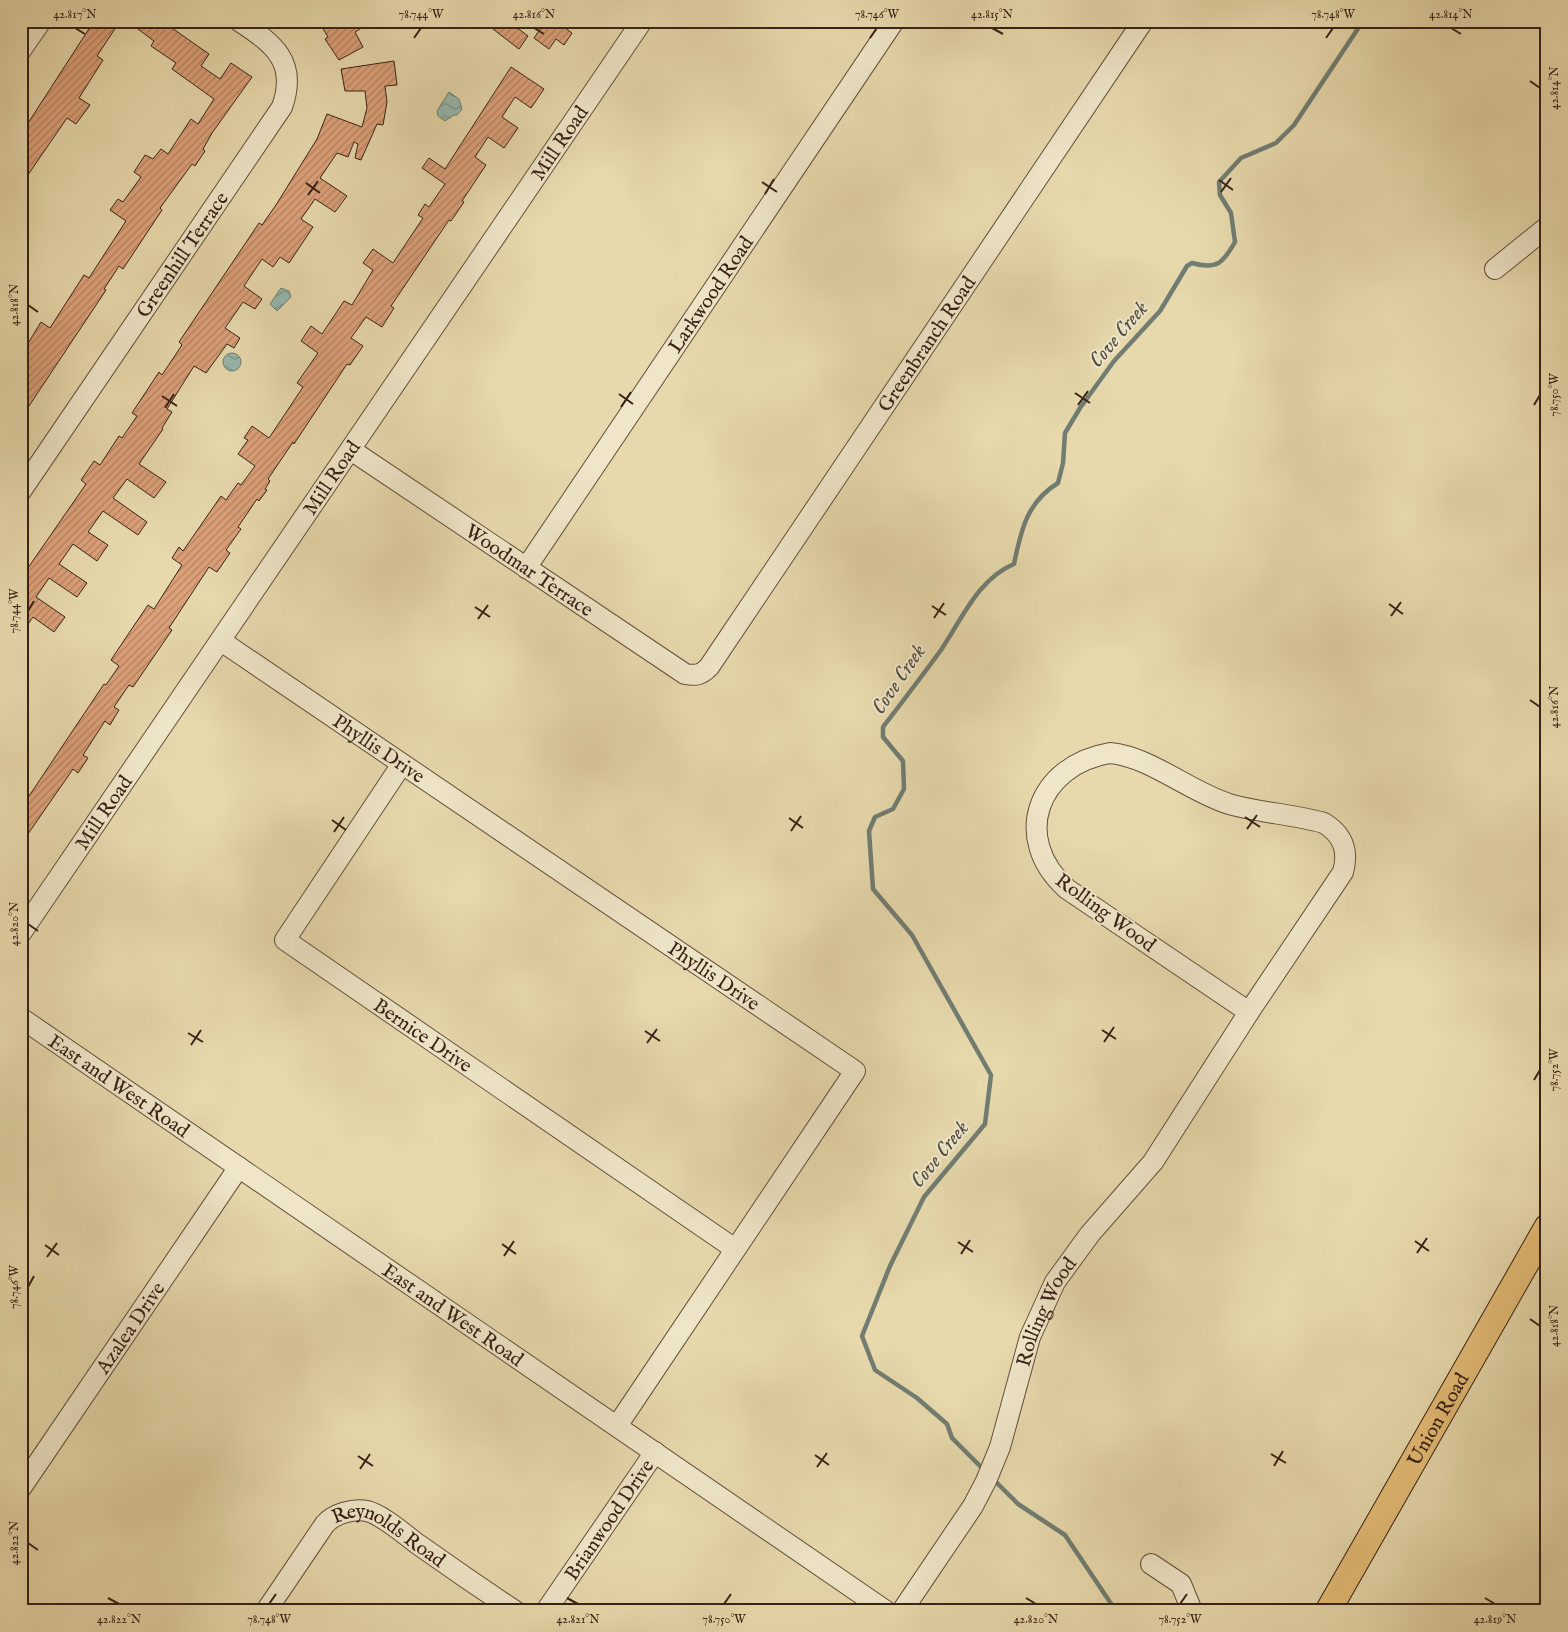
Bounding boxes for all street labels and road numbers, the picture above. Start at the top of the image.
street label: Mill Road [526,101,595,186]
street label: Greenhill Terrace [131,188,235,323]
street label: Larkwood Road [663,232,760,358]
street label: Greenbranch Road [873,272,982,417]
street label: Mill Road [298,436,367,520]
street label: Woodmar Terrace [460,519,598,623]
street label: Phyllis Drive [327,709,429,790]
street label: Mill Road [70,771,139,855]
street label: Rolling Wood [1050,868,1161,958]
street label: Phyllis Drive [663,937,764,1017]
street label: Bernice Drive [368,993,477,1079]
street label: East and West Road [43,1029,194,1144]
street label: Rolling Wood [1012,1253,1083,1370]
street label: East and West Road [377,1258,528,1373]
street label: Azalea Drive [91,1278,171,1380]
street label: Union Road [1402,1368,1475,1471]
street label: Brianwood Drive [560,1455,660,1586]
street label: Reynolds Road [328,1499,450,1574]

